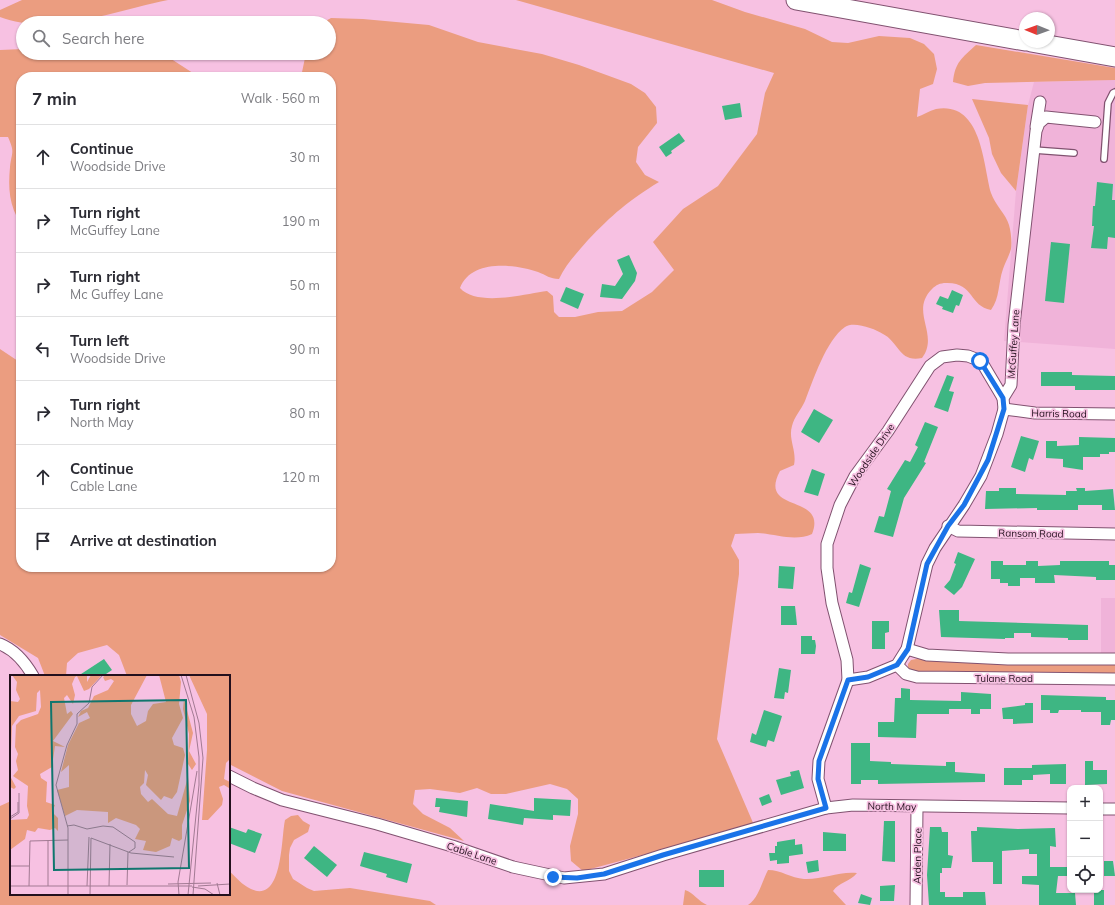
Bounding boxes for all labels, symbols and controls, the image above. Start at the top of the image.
north arrow [1019,12,1055,48]
search box [16,16,336,60]
icon: search [30,27,52,49]
text: Search here [62,29,144,48]
text: 7 min [32,88,77,109]
text: Walk · 560 m [241,90,320,106]
text: Continue [70,139,133,158]
icon: ahead [32,146,54,168]
text: 30 m [290,149,320,165]
text: Woodside Drive [70,158,166,174]
text: Turn right [70,203,140,222]
icon: right [32,210,54,232]
text: 190 m [282,213,320,229]
text: McGuffey Lane [70,222,160,238]
text: Turn right [70,267,140,286]
icon: right [32,274,54,296]
text: 50 m [290,277,320,293]
text: Mc Guffey Lane [70,286,163,302]
street label: McGuffey Lane [1005,309,1022,379]
text: Turn left [70,331,129,350]
icon: left [32,338,54,360]
text: 90 m [290,341,320,357]
text: Woodside Drive [70,350,166,366]
route start [971,352,989,370]
text: Turn right [70,395,140,414]
icon: right [32,402,54,424]
text: 80 m [290,405,320,421]
street label: Harris Road [1031,407,1087,420]
text: North May [70,414,134,430]
street label: Woodside Drive [845,421,897,489]
text: Continue [70,459,133,478]
icon: ahead [32,466,54,488]
text: 120 m [282,469,320,485]
text: Cable Lane [70,478,137,494]
street label: Ransom Road [998,526,1064,541]
icon: arrive [32,530,54,552]
text: Arrive at destination [70,531,217,550]
street label: Tulane Road [975,672,1033,685]
inset map [10,675,230,895]
map controls [1067,785,1103,893]
button: + [1067,785,1103,821]
street label: North May [867,800,917,813]
button: − [1067,821,1103,857]
street label: Arden Place [911,828,924,884]
street label: Cable Lane [445,839,499,868]
button: locate [1067,857,1103,893]
route end [544,868,562,886]

